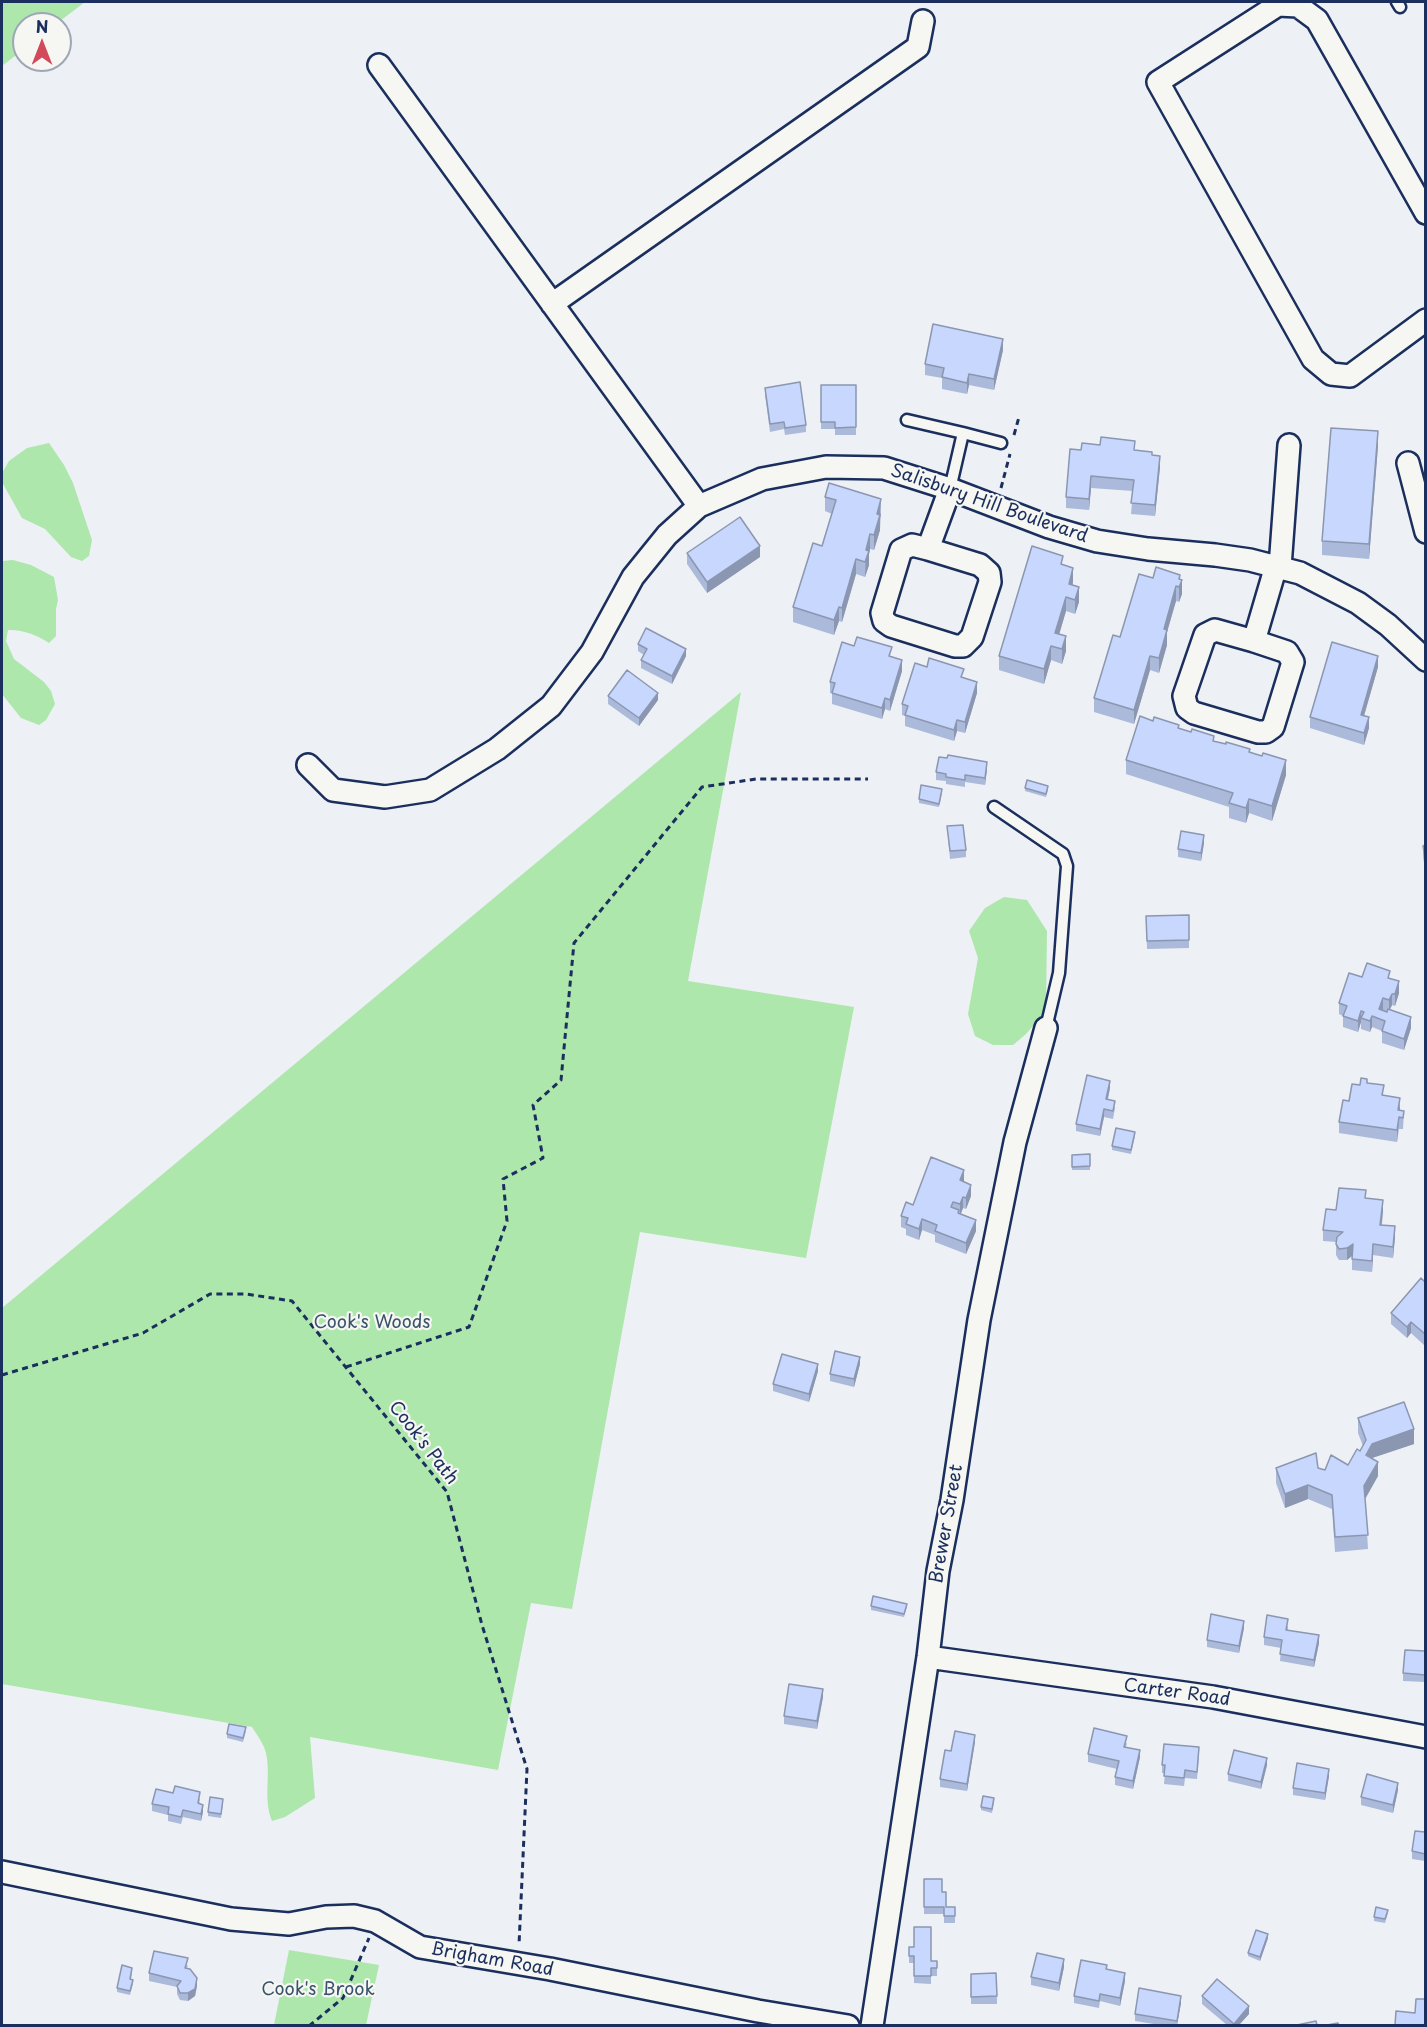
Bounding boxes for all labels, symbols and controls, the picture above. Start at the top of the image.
north arrow [12,12,72,72]
text: N [36,14,48,38]
street label: Salisbury Hill Boulevard [887,460,1091,548]
park label: Cook's Woods [313,1312,431,1334]
street label: Cook's Path [384,1397,462,1489]
street label: Brewer Street [926,1463,968,1585]
street label: Carter Road [1122,1675,1232,1711]
street label: Brigham Road [429,1939,555,1981]
park label: Cook's Brook [261,1979,375,2001]

